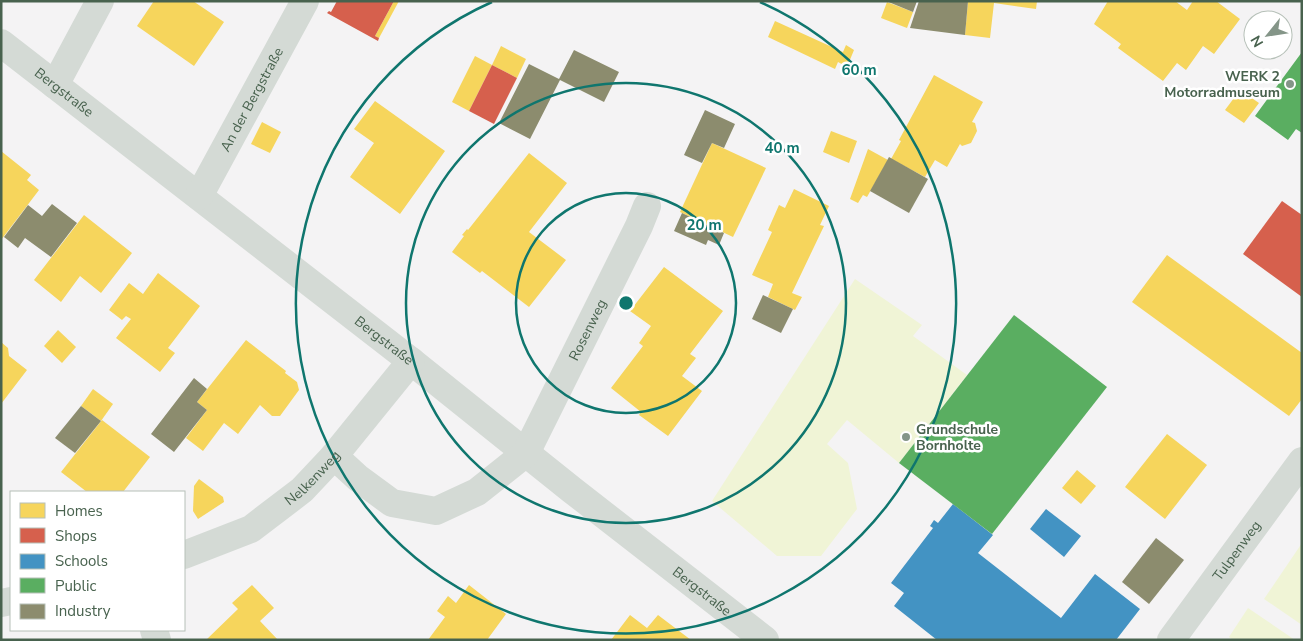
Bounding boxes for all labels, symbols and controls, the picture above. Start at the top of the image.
north arrow [1243,10,1293,60]
text: N [1246,32,1268,51]
street label: An der Bergstraße [215,44,288,155]
text: 60 m [841,60,877,80]
street label: Bergstraße [31,63,98,121]
place label: WERK 2 Motorradmuseum [1164,67,1280,102]
marker: WERK 2 Motorradmuseum [1284,78,1296,90]
text: 40 m [764,138,800,158]
text: 20 m [686,215,722,235]
centre of rings [617,294,635,312]
street label: Rosenweg [564,296,611,364]
street label: Bergstraße [351,311,418,369]
place label: Grundschule Bornholte [916,420,999,455]
marker: Grundschule Bornholte [900,431,912,443]
street label: Nelkenweg [280,446,345,510]
legend [10,491,185,631]
text: Homes [55,501,103,521]
street label: Tulpenweg [1208,516,1265,584]
text: Shops [55,526,97,546]
text: Schools [55,551,108,571]
street label: Bergstraße [669,562,736,620]
text: Public [55,576,96,596]
text: Industry [55,601,111,621]

